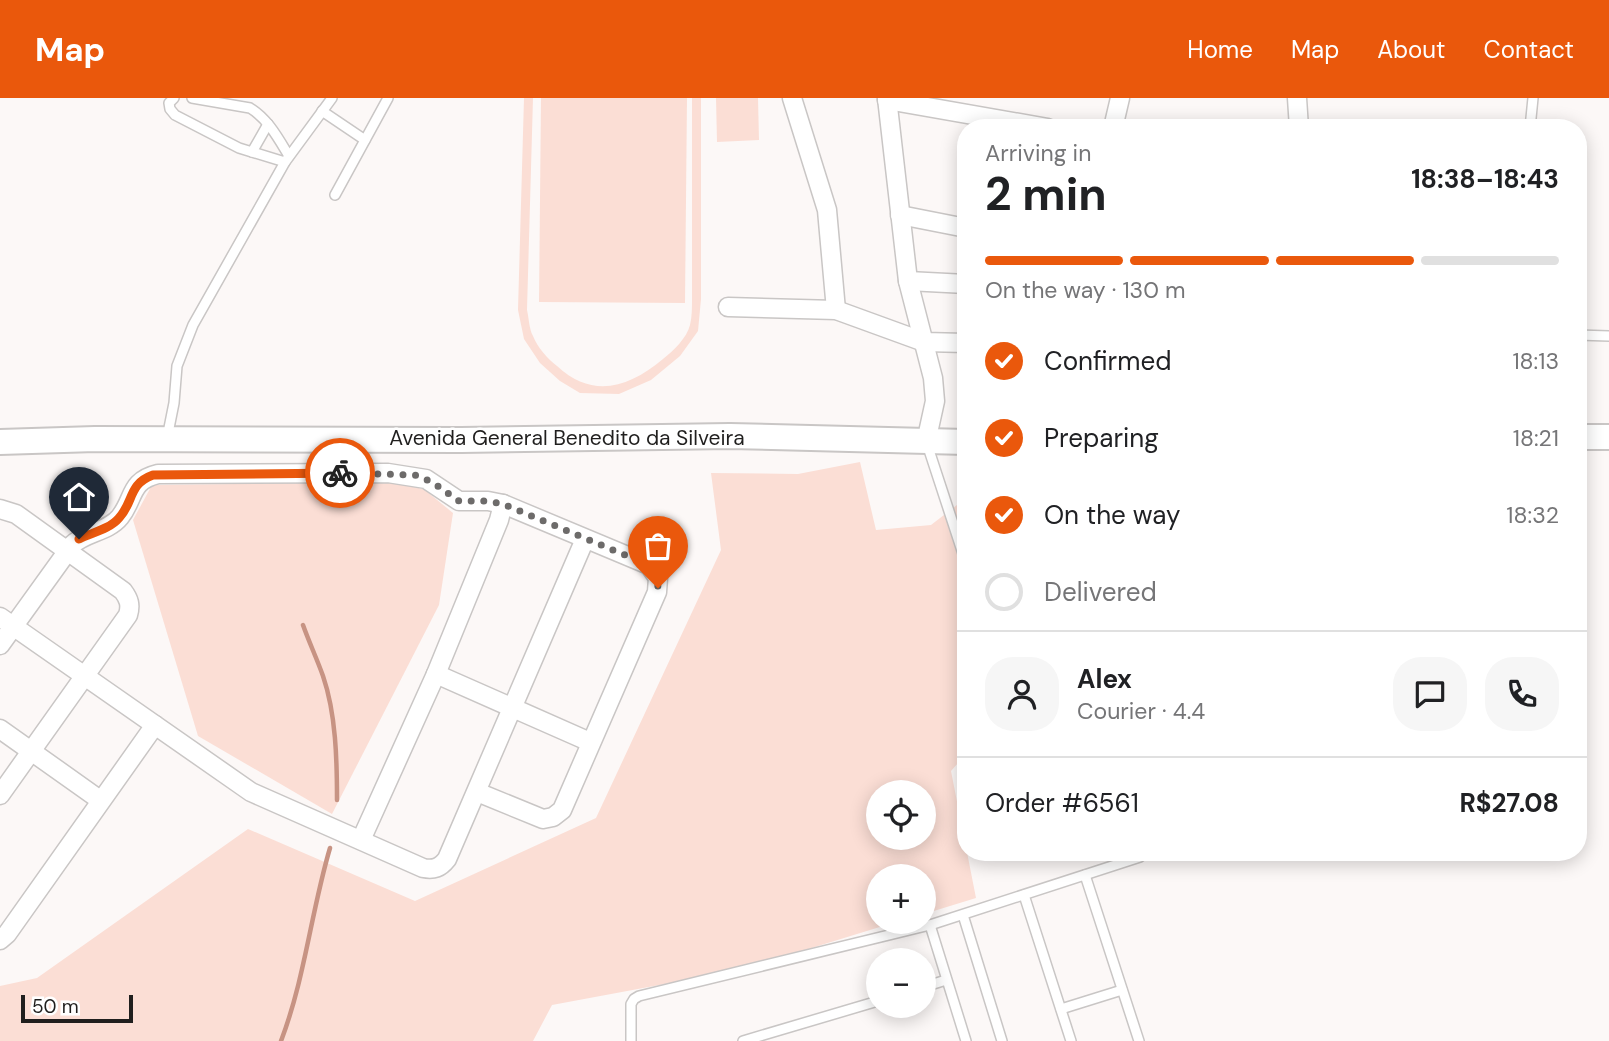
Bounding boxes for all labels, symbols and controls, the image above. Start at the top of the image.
text: Map [35,28,105,71]
text: Home [1187,34,1253,65]
text: Map [1291,34,1339,65]
text: About [1377,34,1446,65]
text: Contact [1484,34,1574,65]
text: Arriving in [985,138,1091,168]
text: 18:38–18:43 [1411,162,1559,196]
text: 2 min [985,164,1107,224]
text: On the way · 130 m [985,275,1186,305]
icon: check [985,342,1023,380]
text: Confirmed [1044,344,1171,378]
text: 18:13 [1512,346,1559,376]
icon: check [985,419,1023,457]
text: Preparing [1044,421,1159,455]
text: 18:21 [1513,423,1559,453]
street label: Avenida General Benedito da Silveira [389,424,745,452]
courier [305,438,375,508]
icon: bike [321,454,359,492]
pin [49,467,109,539]
icon: home [60,478,98,516]
icon: check [985,496,1023,534]
text: On the way [1044,498,1180,532]
text: 18:32 [1506,500,1559,530]
pin [628,516,688,588]
icon: bag [639,527,677,565]
text: Delivered [1044,575,1157,609]
button: person [985,657,1059,731]
button: chat [1393,657,1467,731]
button: phone [1485,657,1559,731]
text: Alex [1077,662,1132,696]
text: Courier · 4.4 [1077,696,1205,726]
map controls [866,780,936,1018]
button: locate [866,780,936,850]
text: Order #6561 [985,786,1139,820]
text: R$27.08 [1459,786,1559,820]
button: + [866,864,936,934]
button: − [866,948,936,1018]
scale bar [21,992,133,1024]
text: 50 m [32,994,79,1019]

